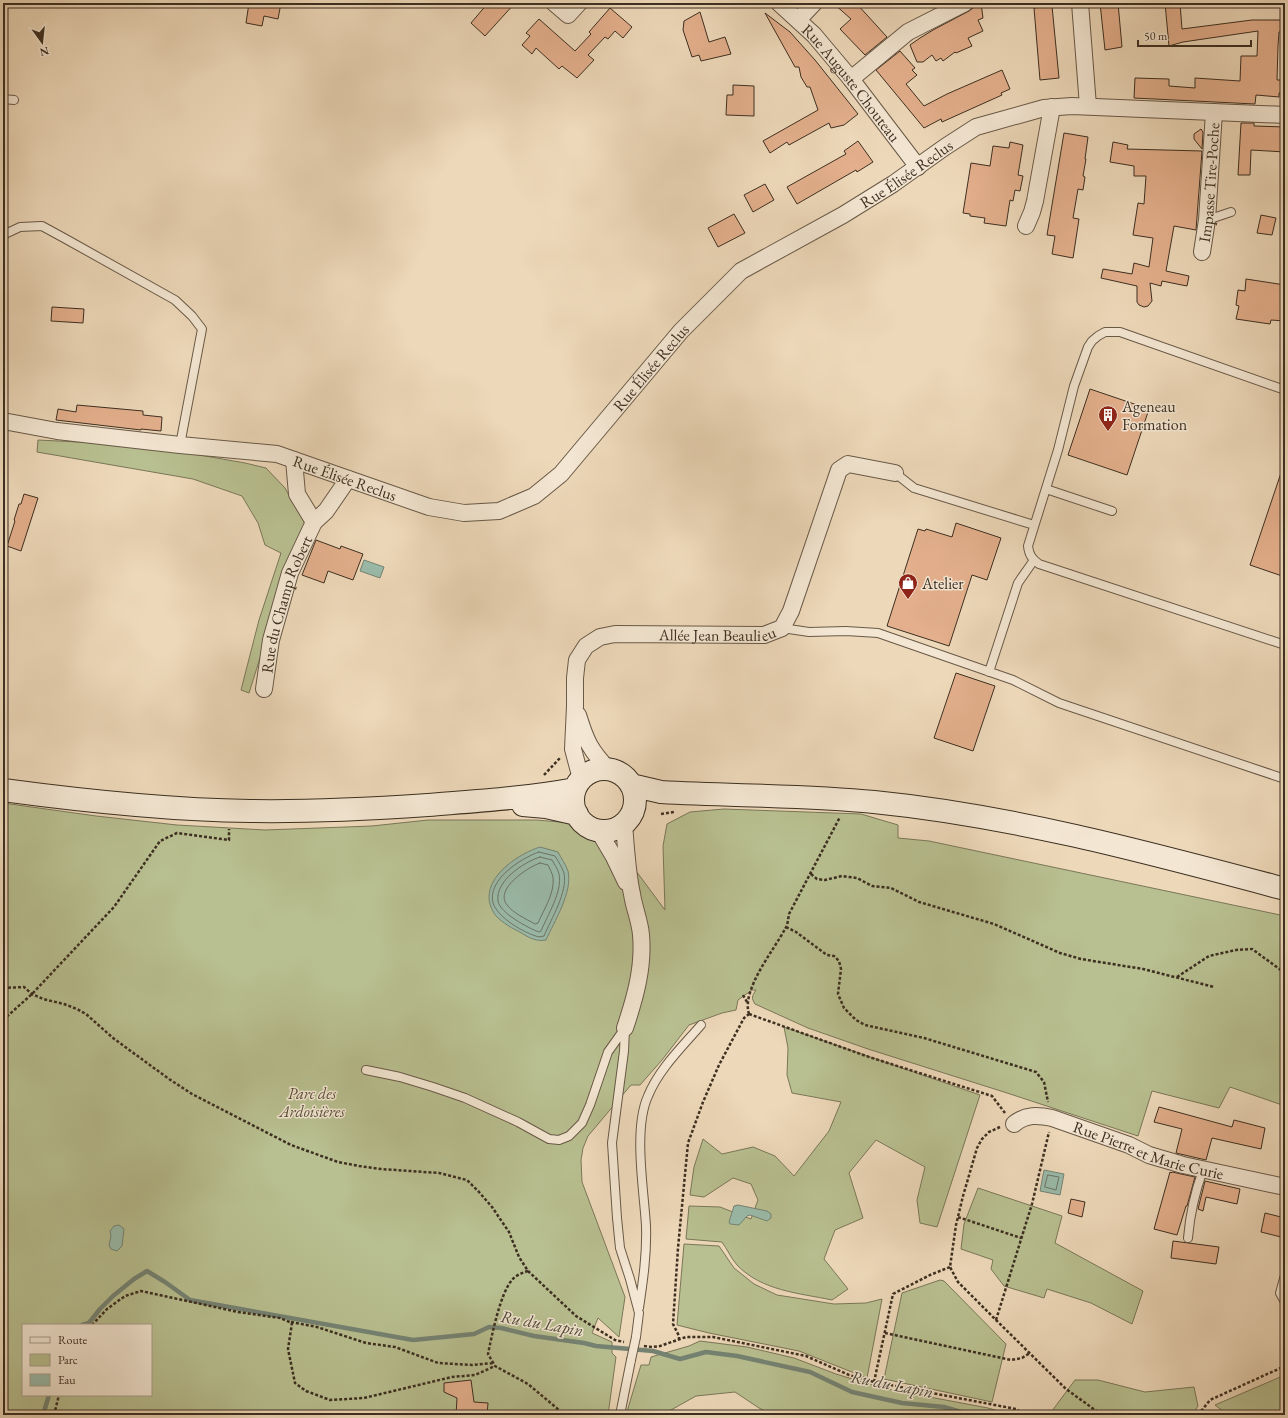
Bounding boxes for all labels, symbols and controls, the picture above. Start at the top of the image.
street label: Rue Auguste Chouteau [797,19,905,147]
north arrow [22,22,62,62]
scale bar [1138,22,1251,48]
text: 50 m [1144,28,1168,44]
text: N [38,44,51,60]
street label: Impasse Tire-Poche [1194,122,1224,244]
street label: Rue Élisée Reclus [856,135,957,213]
street label: Rue Élisée Reclus [608,319,694,416]
place label: Ageneau Formation [1121,396,1188,435]
building icon: Ageneau Formation [1097,404,1119,432]
street label: Rue Élisée Reclus [290,450,399,506]
street label: Rue du Champ Robert [256,532,317,674]
shop icon: Atelier [897,572,919,600]
place label: Atelier [921,573,964,594]
street label: Allée Jean Beaulieu [658,621,779,646]
park label: Parc des Ardoisières [278,1083,345,1122]
street label: Rue Pierre et Marie Curie [1070,1116,1226,1184]
water label: Ru du Lapin [499,1305,585,1341]
legend [22,1324,152,1396]
text: Route [58,1332,88,1348]
text: Parc [58,1352,78,1368]
water label: Ru du Lapin [849,1365,935,1403]
text: Eau [58,1372,76,1388]

